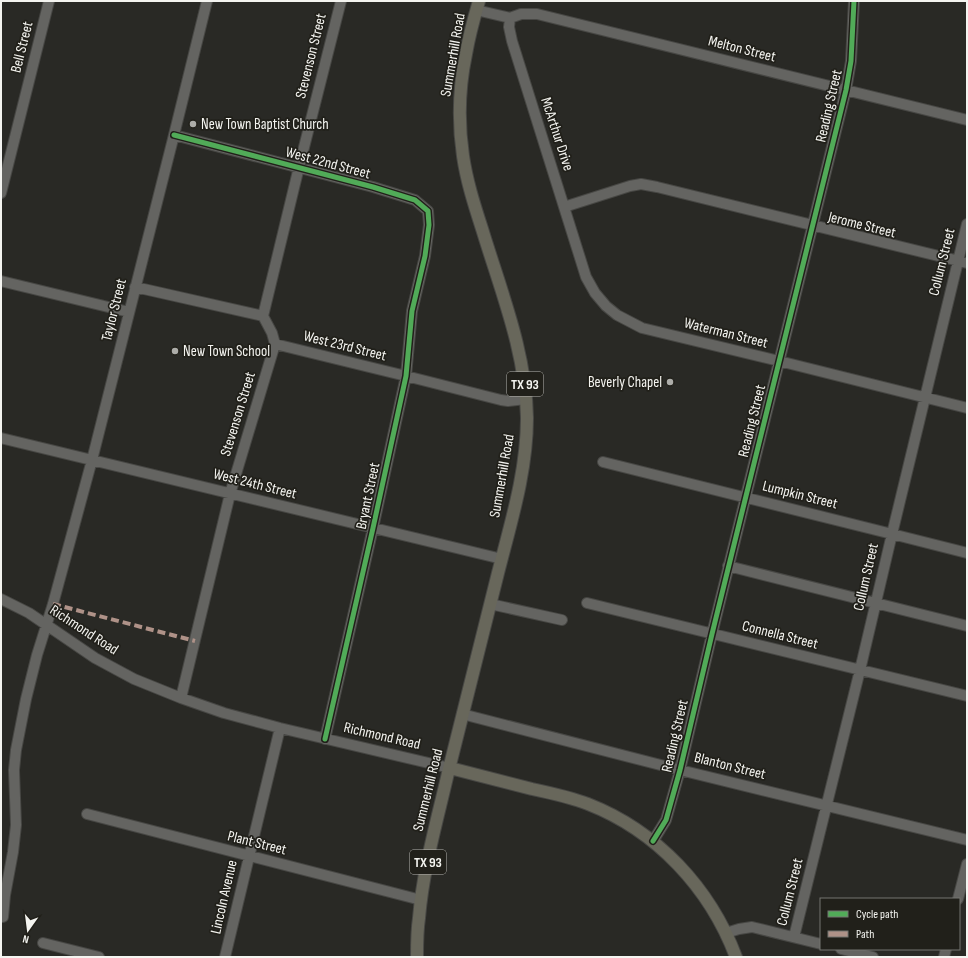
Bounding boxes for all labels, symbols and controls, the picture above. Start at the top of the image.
street label: Stevenson Street [291,11,331,101]
street label: Summerhill Road [436,12,470,98]
street label: Bell Street [6,19,38,75]
street label: Melton Street [706,31,778,67]
street label: Reading Street [811,67,847,144]
street label: McArthur Drive [536,95,578,173]
place label: New Town Baptist Church [201,115,329,134]
marker: New Town Baptist Church [188,119,198,129]
street label: West 22nd Street [284,143,373,184]
street label: Jerome Street [825,207,898,243]
street label: Collum Street [924,226,960,298]
street label: Taylor Street [97,276,131,343]
street label: Waterman Street [682,313,770,353]
street label: West 23rd Street [302,327,389,366]
place label: New Town School [183,342,270,361]
marker: New Town School [170,346,180,356]
street label: Stevenson Street [216,369,260,458]
road number: TX 93 [507,372,543,396]
place label: Beverly Chapel [588,373,662,392]
marker: Beverly Chapel [665,377,675,387]
street label: Reading Street [734,382,770,459]
street label: Summerhill Road [485,433,519,519]
street label: Bryant Street [352,461,384,531]
street label: West 24th Street [211,464,299,504]
street label: Lumpkin Street [761,477,840,514]
street label: Collum Street [849,541,883,613]
street label: Richmond Road [46,601,122,659]
street label: Connella Street [740,616,820,654]
street label: Reading Street [657,697,693,774]
street label: Richmond Road [342,718,422,754]
street label: Summerhill Road [409,747,447,833]
street label: Blanton Street [692,748,768,784]
street label: Plant Street [226,827,289,860]
road number: TX 93 [410,850,446,874]
street label: Collum Street [772,856,808,928]
street label: Lincoln Avenue [206,858,242,936]
legend [820,898,960,950]
text: Cycle path [856,907,898,922]
north arrow [8,910,48,950]
text: Path [856,927,874,942]
text: N [21,932,30,946]

